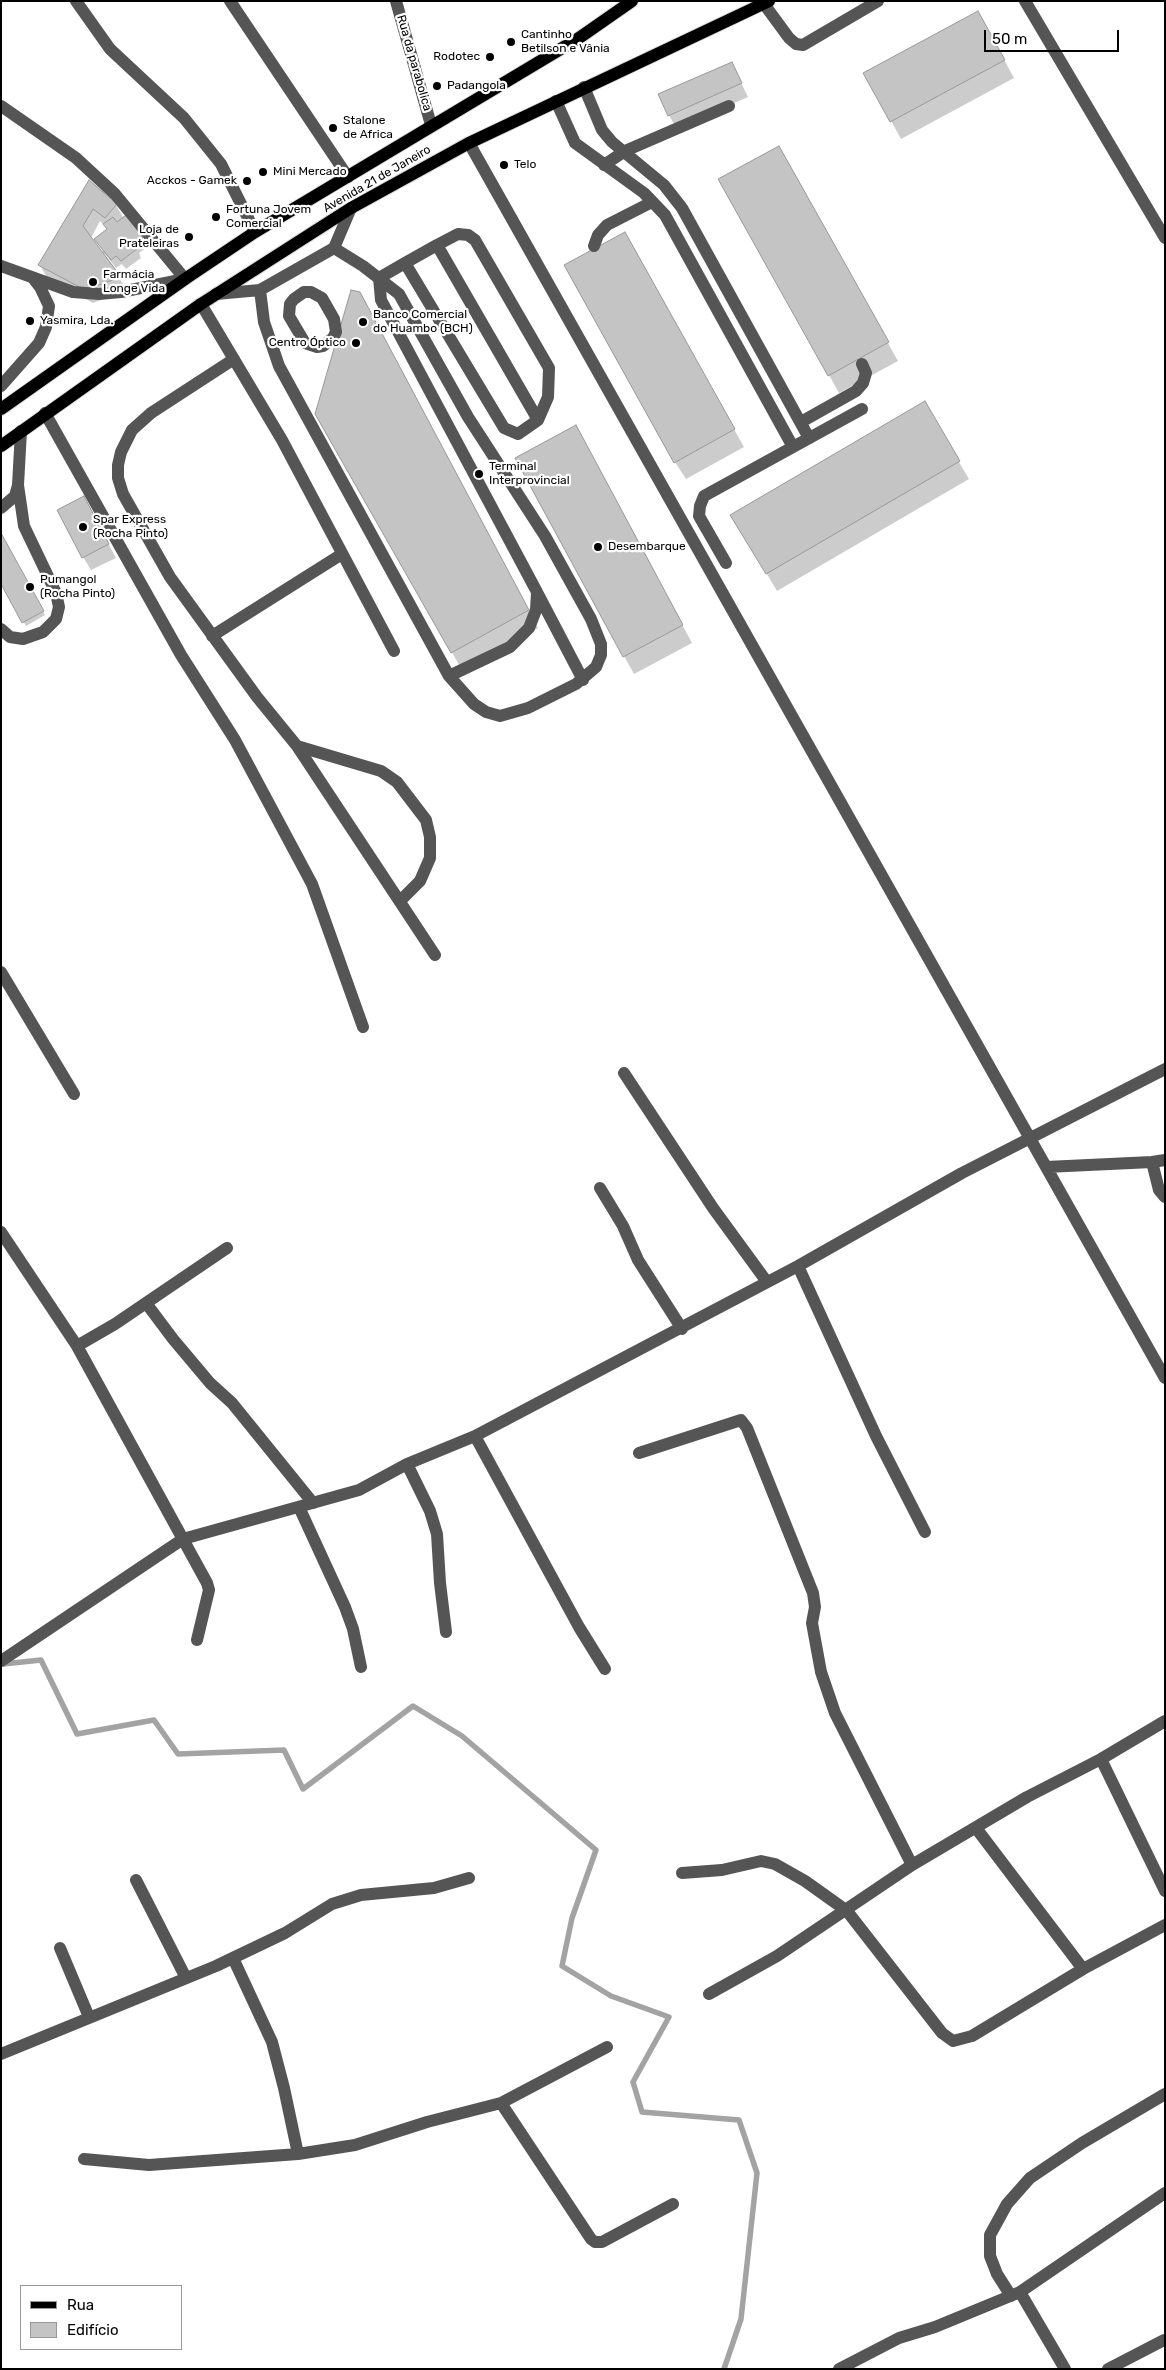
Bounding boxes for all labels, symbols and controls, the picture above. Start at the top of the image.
street label: Rua da parabolica [393,13,435,113]
scale bar [986,20,1121,52]
place label: Cantinho Betilson e Vânia [521,28,610,56]
text: 50 m [992,30,1027,48]
marker: Cantinho Betilson e Vânia [505,36,517,48]
place label: Rodotec [433,50,480,64]
marker: Rodotec [484,51,496,63]
place label: Padangola [447,79,506,93]
marker: Padangola [431,80,443,92]
place label: Stalone de Africa [343,114,393,142]
marker: Stalone de Africa [327,122,339,134]
street label: Avenida 21 de Janeiro [321,142,433,216]
place label: Telo [514,158,536,172]
marker: Telo [498,159,510,171]
place label: Mini Mercado [273,165,347,179]
marker: Mini Mercado [257,166,269,178]
place label: Acckos - Gamek [147,174,237,188]
marker: Acckos - Gamek [241,175,253,187]
place label: Fortuna Jovem Comercial [226,203,311,231]
marker: Fortuna Jovem Comercial [210,211,222,223]
place label: Loja de Prateleiras [119,223,179,251]
marker: Loja de Prateleiras [183,231,195,243]
place label: Farmácia Longe Vida [103,268,165,296]
marker: Farmácia Longe Vida [87,276,99,288]
place label: Banco Comercial do Huambo (BCH) [373,308,473,336]
place label: Yasmira, Lda. [40,314,113,328]
marker: Yasmira, Lda. [24,315,36,327]
marker: Banco Comercial do Huambo (BCH) [357,316,369,328]
place label: Centro Óptico [269,336,346,350]
marker: Centro Óptico [350,337,362,349]
place label: Terminal Interprovincial [489,460,570,488]
marker: Terminal Interprovincial [473,468,485,480]
place label: Spar Express (Rocha Pinto) [93,513,168,541]
marker: Spar Express (Rocha Pinto) [77,521,89,533]
place label: Desembarque [608,540,686,554]
marker: Desembarque [592,541,604,553]
place label: Pumangol (Rocha Pinto) [40,573,115,601]
marker: Pumangol (Rocha Pinto) [24,581,36,593]
legend [20,2285,182,2350]
text: Rua [67,2296,94,2314]
text: Edifício [67,2321,119,2339]

